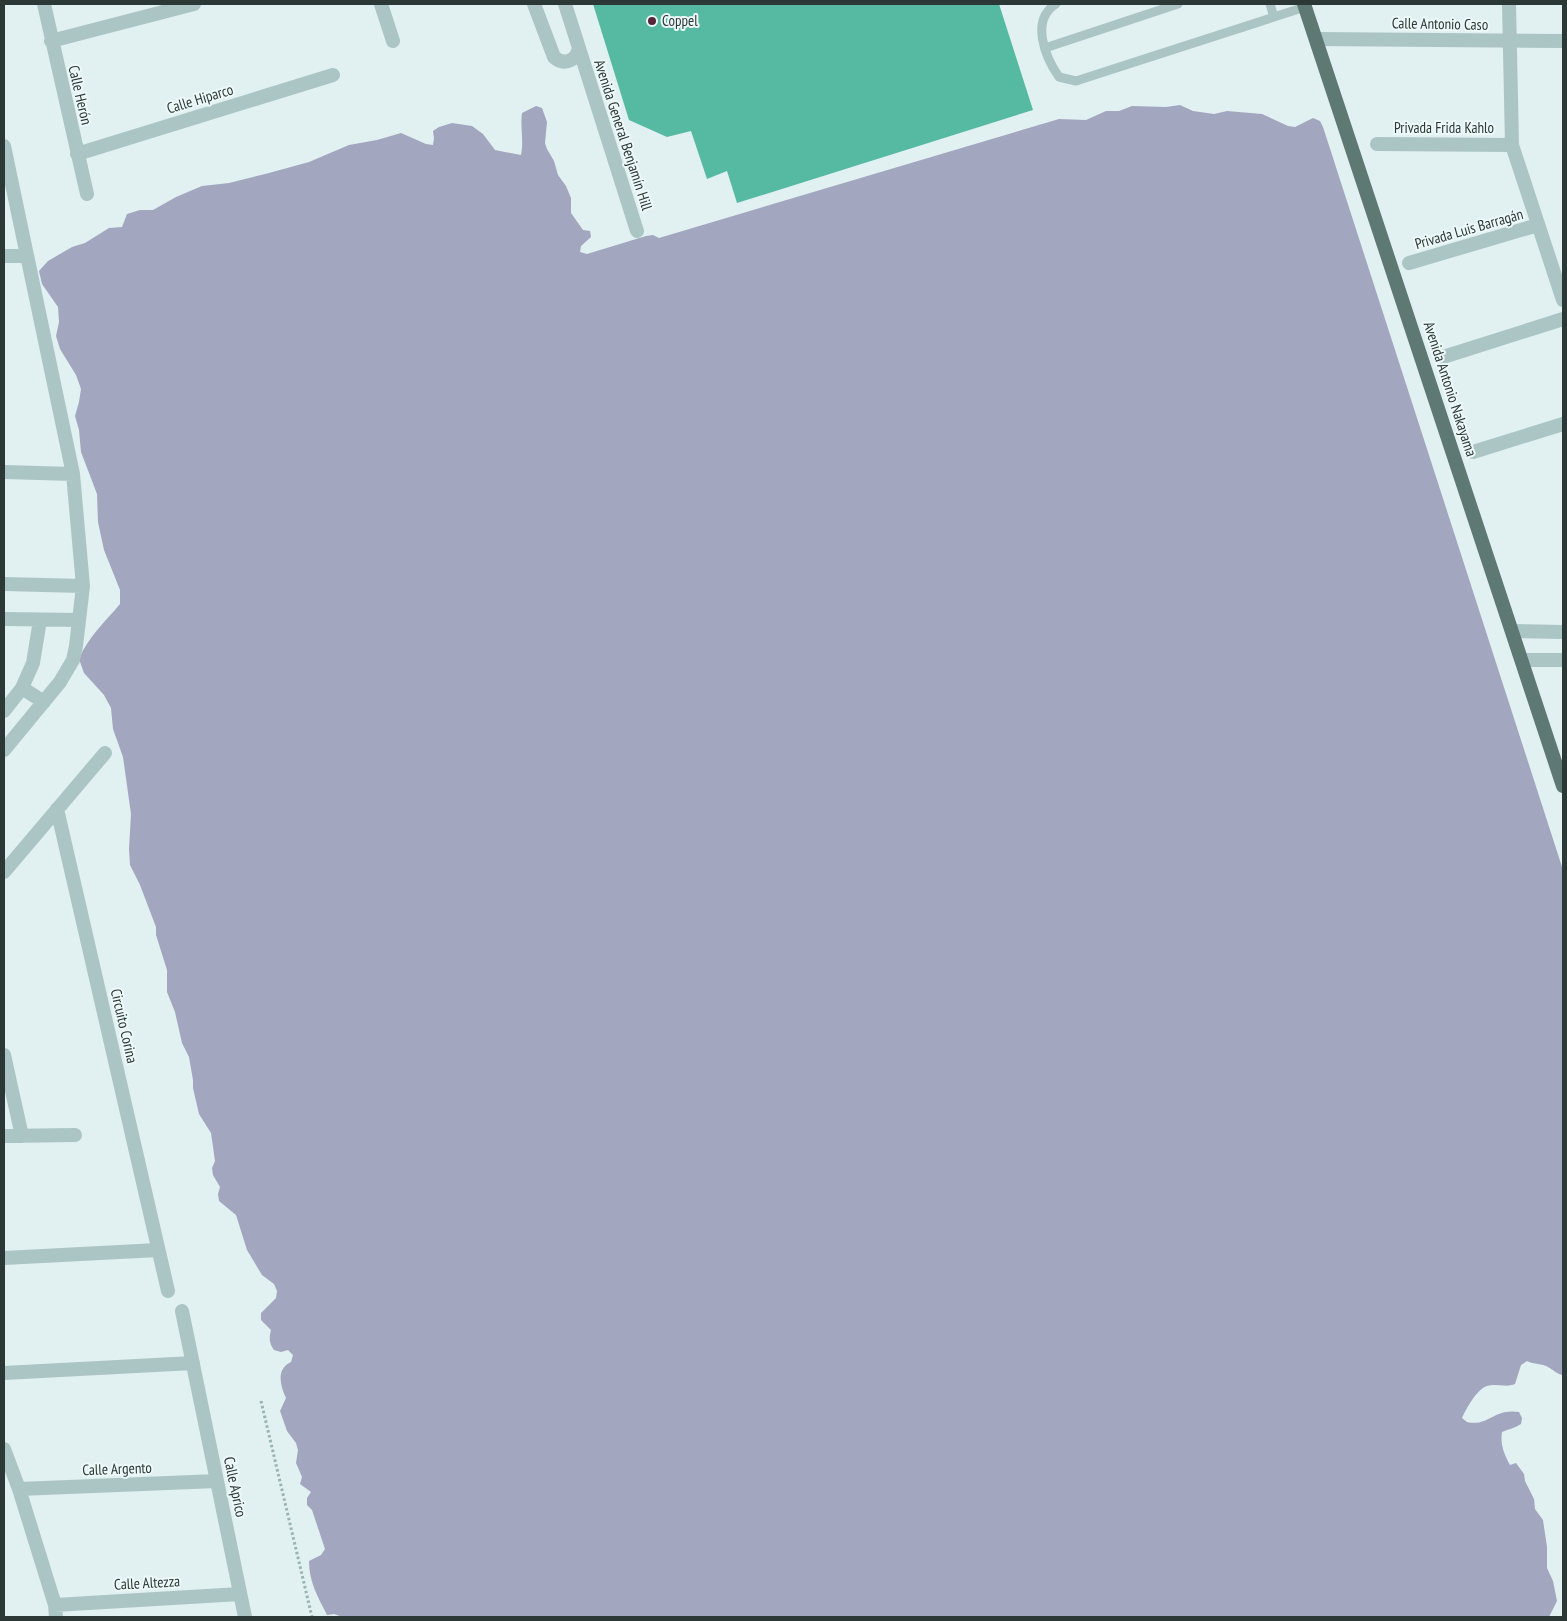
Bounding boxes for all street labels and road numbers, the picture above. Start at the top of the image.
street label: Calle Antonio Caso [1392,13,1488,34]
street label: Avenida General Benjamín Hill [590,57,657,213]
street label: Calle Herón [64,63,97,126]
street label: Calle Hiparco [164,79,235,118]
street label: Privada Frida Kahlo [1394,118,1494,137]
street label: Privada Luis Barragán [1413,204,1525,253]
street label: Avenida Antonio Nakayama [1420,319,1481,459]
street label: Circuito Corina [107,987,142,1065]
street label: Calle Aprico [220,1455,251,1519]
street label: Calle Argento [82,1458,152,1479]
street label: Calle Altezza [113,1571,180,1594]

